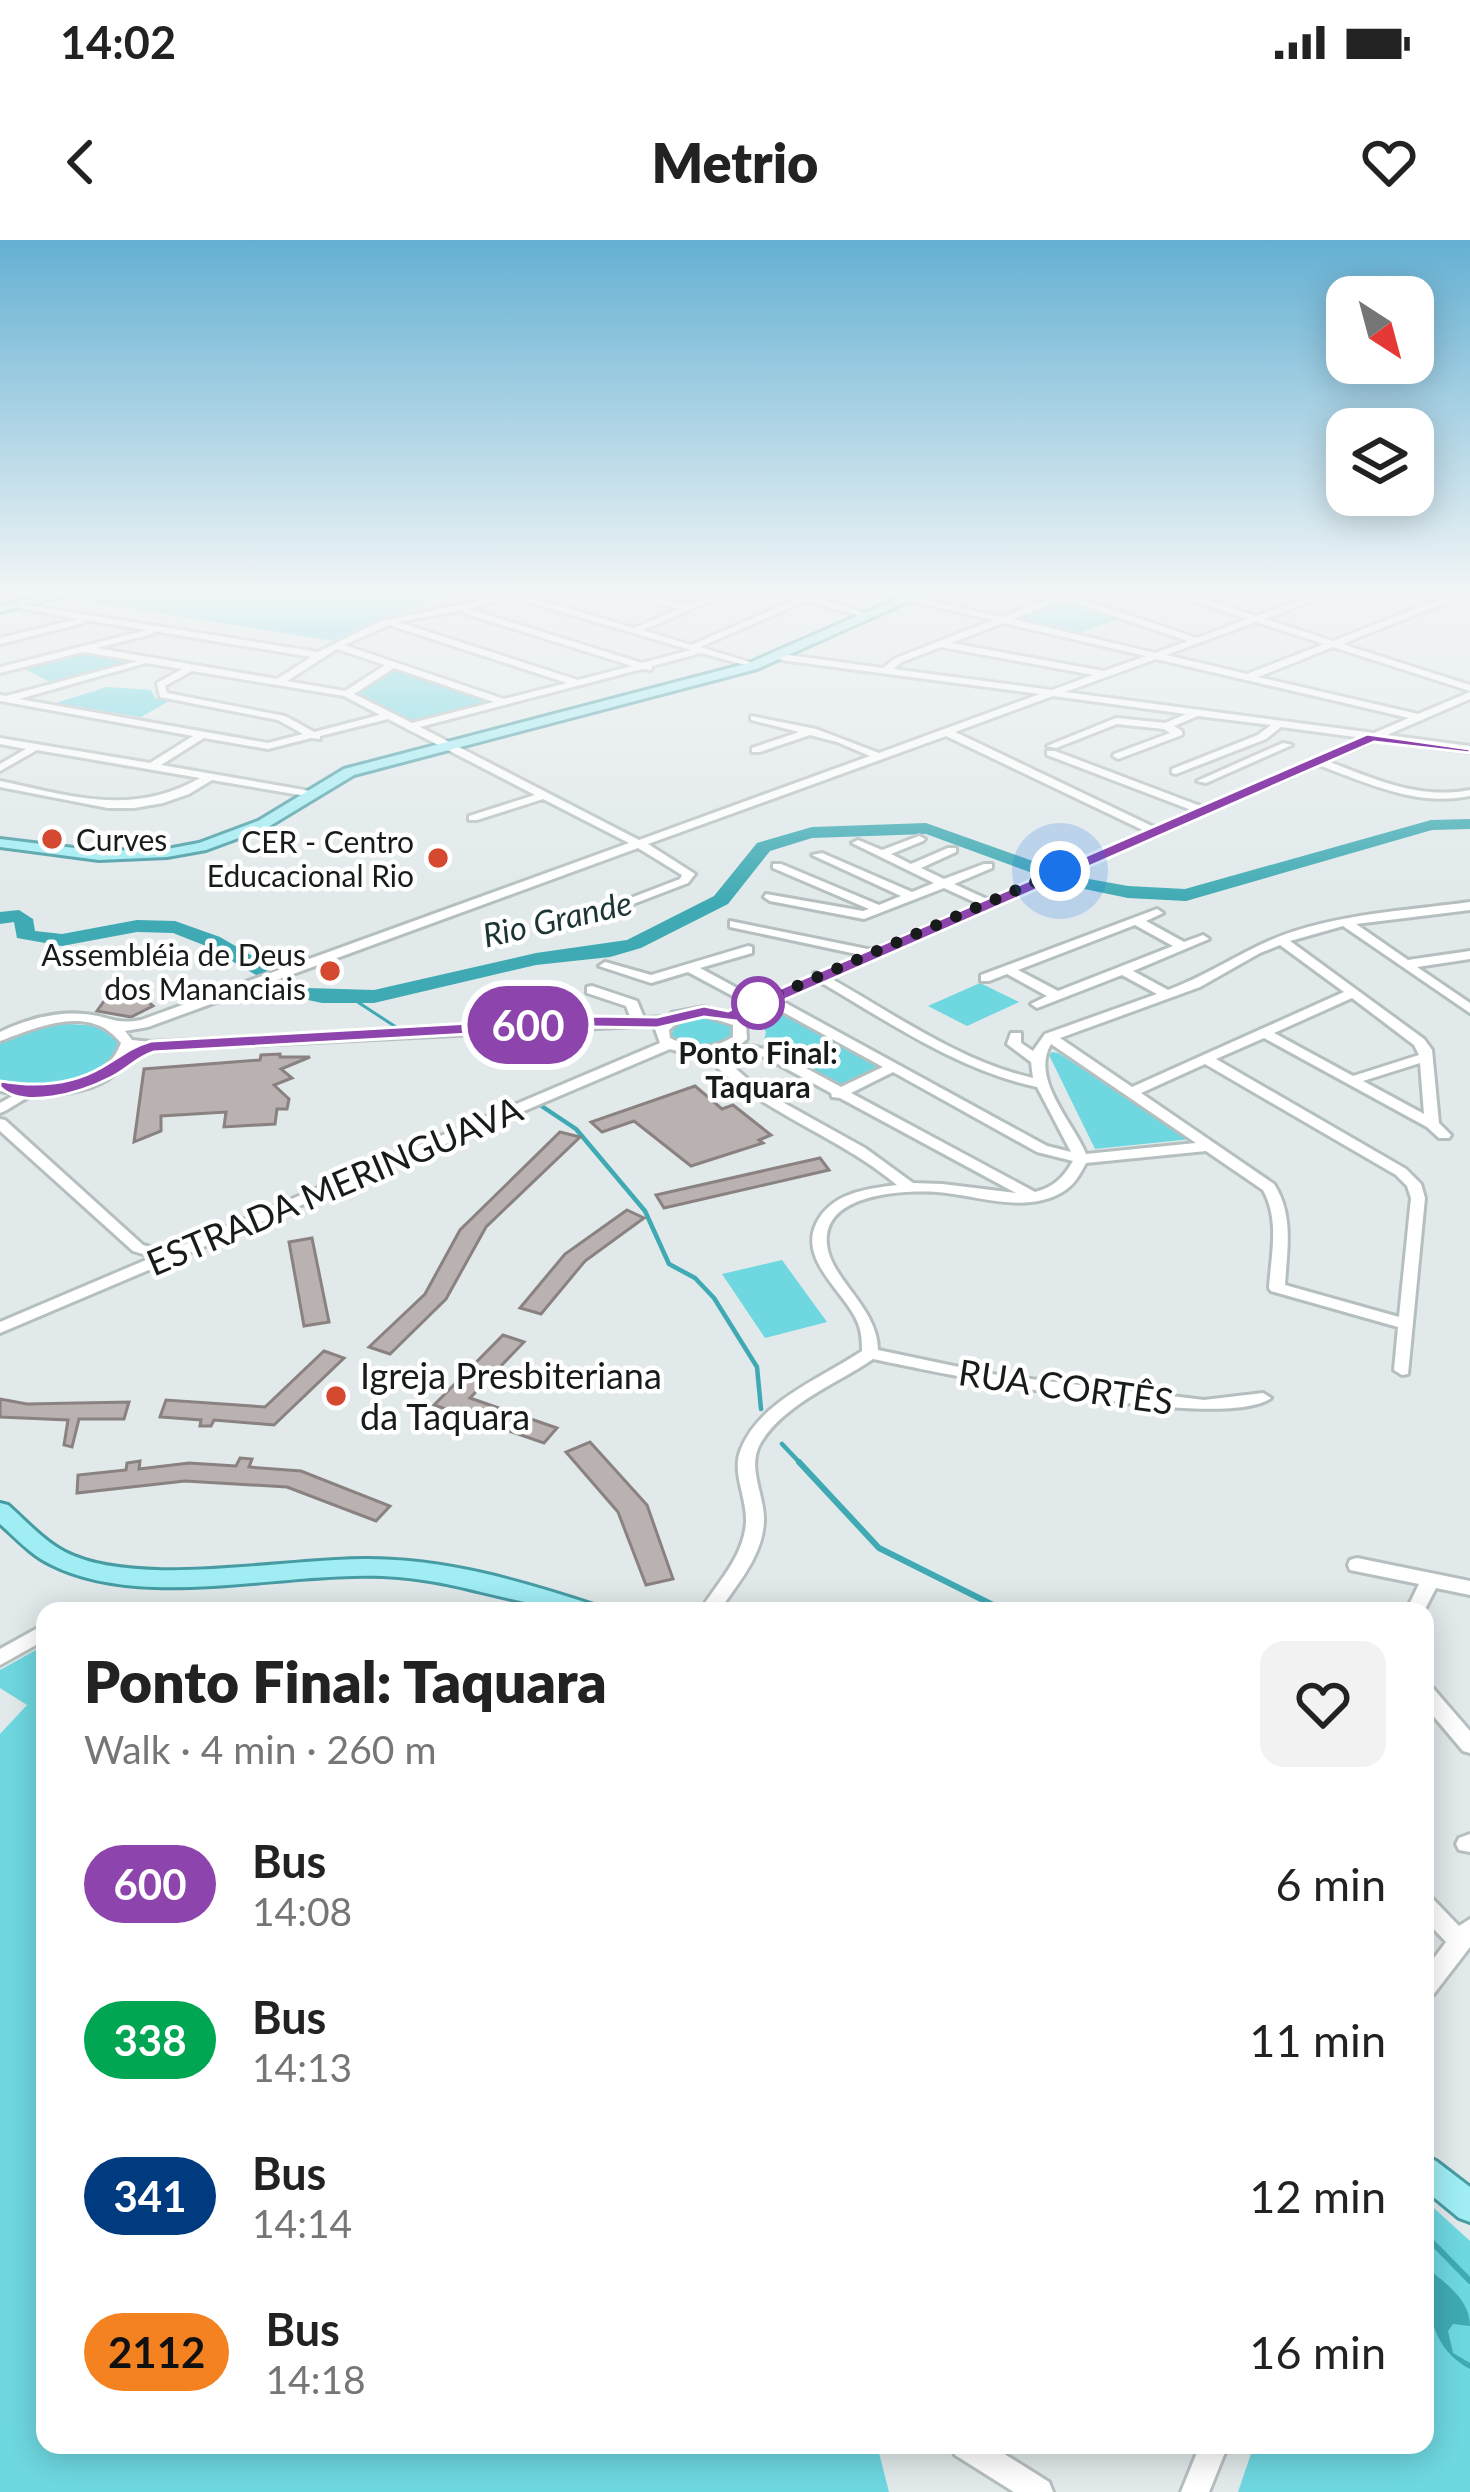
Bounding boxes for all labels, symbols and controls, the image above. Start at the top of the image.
text: 14:02 [60,15,176,69]
icon: back [48,129,114,195]
icon: heart [1356,129,1422,195]
text: Metrio [652,130,818,195]
north arrow [1326,276,1434,384]
map controls [1326,276,1434,516]
button: layers [1326,408,1434,516]
place label: Curves [76,821,167,857]
place label: CER - Centro Educacional Rio [207,823,414,893]
marker: Curves [39,826,65,852]
your location [1030,841,1090,901]
marker: CER - Centro Educacional Rio [425,845,451,871]
water label: Rio Grande [479,881,635,955]
place label: Assembléia de Deus dos Mananciais [41,936,306,1006]
marker: Assembléia de Deus dos Mananciais [317,958,343,984]
marker: Ponto Final: Taquara [733,978,783,1028]
line badge: 600 [459,986,597,1064]
text: 600 [491,1000,565,1050]
place label: Ponto Final: Taquara [678,1034,838,1104]
street label: ESTRADA MERINGUAVA [140,1086,529,1284]
street label: RUA CORTÊS [956,1349,1176,1423]
place label: Igreja Presbiteriana da Taquara [360,1353,662,1438]
marker: Igreja Presbiteriana da Taquara [323,1383,349,1409]
button: heart [1260,1641,1386,1767]
text: Ponto Final: Taquara [84,1647,607,1715]
text: Walk · 4 min · 260 m [84,1726,437,1772]
text: Bus [252,1834,326,1888]
text: 6 min [1275,1857,1386,1911]
text: 600 [113,1859,187,1909]
text: 14:08 [252,1888,352,1934]
text: Bus [252,1990,326,2044]
text: 11 min [1249,2013,1386,2067]
text: 338 [113,2015,187,2065]
text: 14:13 [252,2044,352,2090]
text: Bus [252,2146,326,2200]
text: 12 min [1249,2169,1386,2223]
text: 341 [113,2171,187,2221]
text: 14:14 [252,2200,352,2246]
text: Bus [265,2302,340,2356]
text: 16 min [1249,2325,1386,2379]
text: 2112 [108,2327,205,2377]
text: 14:18 [265,2356,366,2402]

